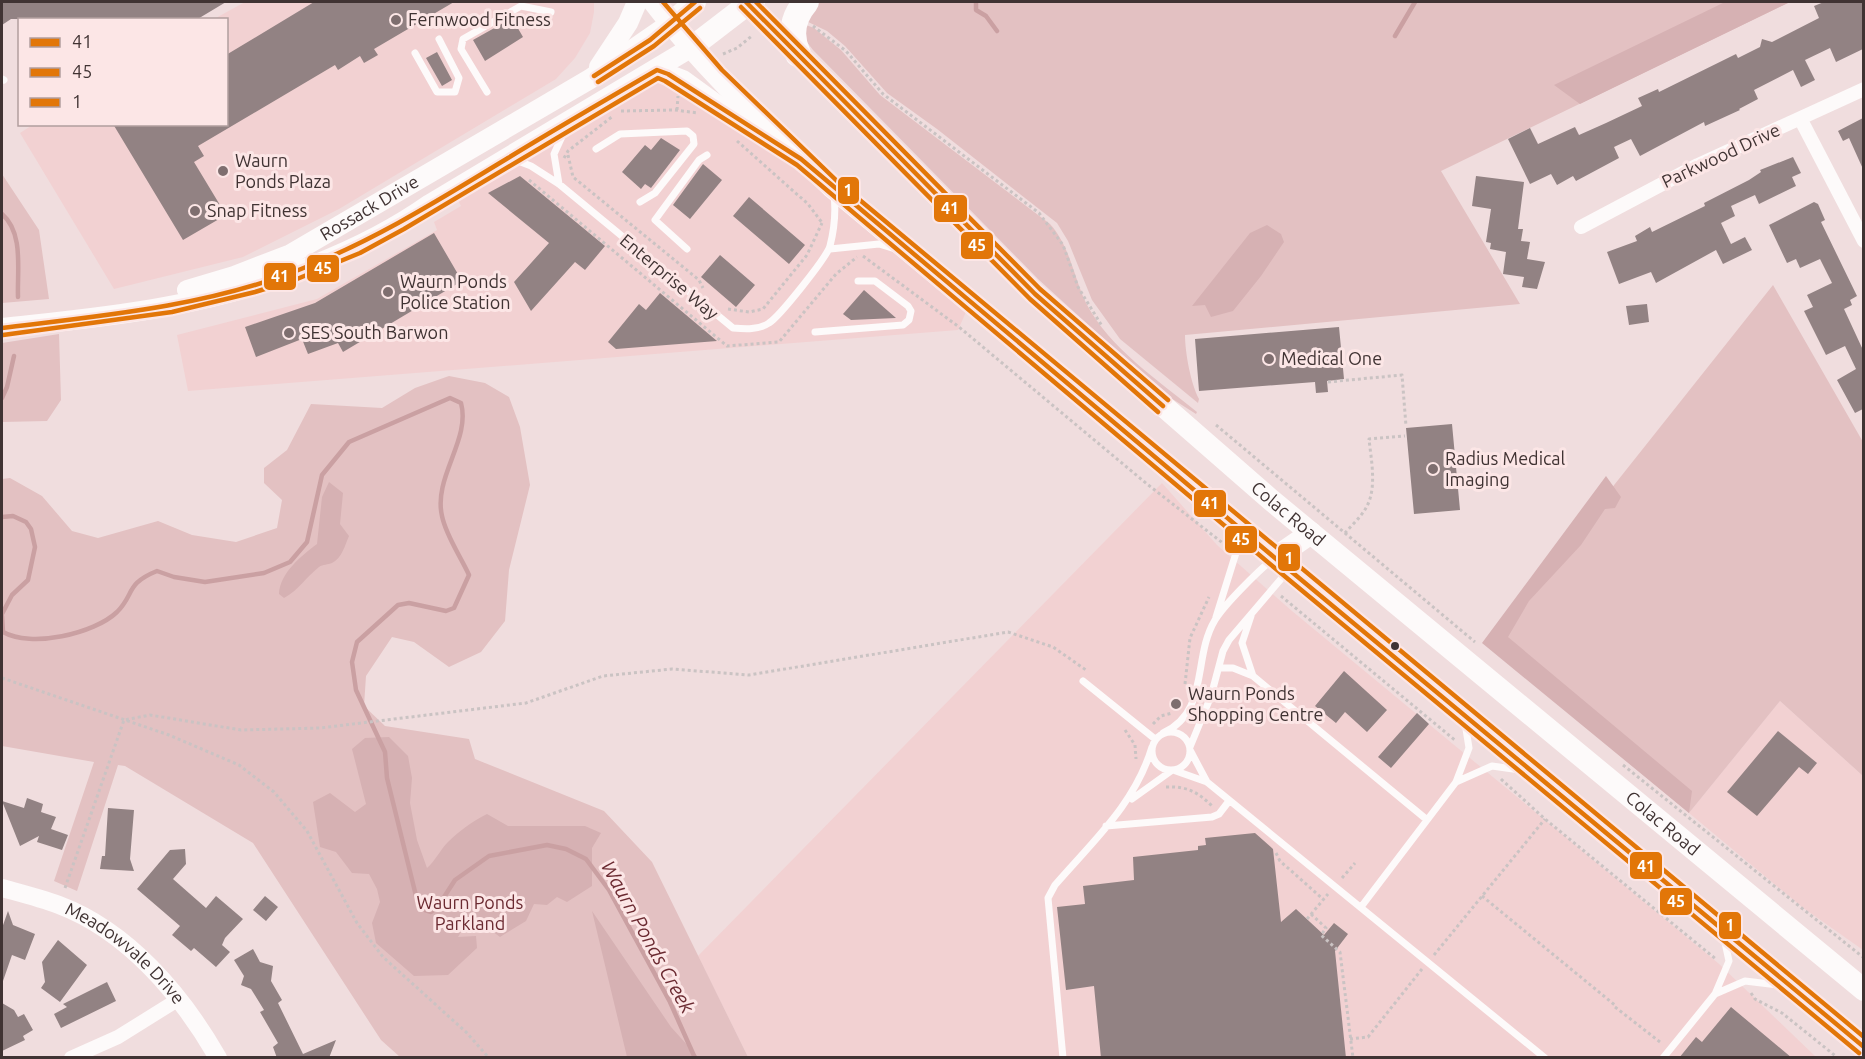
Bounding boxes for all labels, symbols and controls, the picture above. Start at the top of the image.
place label: Fernwood Fitness [408,9,551,29]
marker: Fernwood Fitness [389,13,403,27]
legend [18,18,228,126]
text: 41 [72,31,92,51]
text: 45 [72,61,92,81]
text: 1 [72,91,82,111]
street label: Parkwood Drive [1658,119,1783,191]
place label: Waurn Ponds Plaza [235,150,331,191]
marker: Waurn Ponds Plaza [216,164,230,178]
street label: Rossack Drive [316,171,422,244]
line badge: 1 [837,176,860,205]
text: 1 [843,181,853,199]
line badge: 41 [933,194,968,223]
text: 41 [941,199,959,217]
place label: Snap Fitness [207,200,308,220]
marker: Snap Fitness [188,204,202,218]
street label: Enterprise Way [616,229,723,323]
line badge: 45 [960,231,994,260]
text: 45 [968,236,986,254]
line badge: 45 [306,254,340,283]
text: 45 [314,259,332,277]
line badge: 41 [263,262,297,291]
text: 41 [271,267,289,285]
place label: Waurn Ponds Police Station [400,271,511,312]
marker: Waurn Ponds Police Station [381,285,395,299]
place label: SES South Barwon [301,322,448,342]
marker: SES South Barwon [282,326,296,340]
place label: Medical One [1281,348,1382,368]
marker: Medical One [1262,352,1276,366]
place label: Radius Medical Imaging [1445,448,1566,489]
marker: Radius Medical Imaging [1426,462,1440,476]
street label: Colac Road [1248,477,1329,549]
line badge: 41 [1193,489,1227,518]
text: 41 [1201,494,1219,512]
line badge: 45 [1224,525,1258,554]
text: 45 [1232,530,1250,548]
line badge: 1 [1277,543,1301,572]
text: 1 [1284,549,1294,567]
unlabelled marker [1389,640,1401,652]
place label: Waurn Ponds Shopping Centre [1188,683,1323,724]
marker: Waurn Ponds Shopping Centre [1169,697,1183,711]
street label: Colac Road [1622,787,1704,859]
line badge: 41 [1629,851,1663,880]
water label: Waurn Ponds Creek [597,856,700,1018]
text: 41 [1637,857,1655,875]
line badge: 45 [1659,887,1693,916]
park label: Waurn Ponds Parkland [417,892,524,933]
text: 45 [1667,892,1685,910]
street label: Meadowvale Drive [62,898,189,1007]
line badge: 1 [1718,911,1742,940]
text: 1 [1725,916,1735,934]

